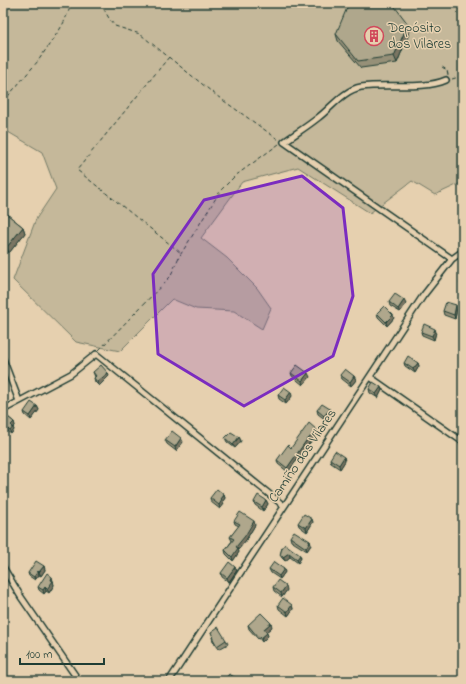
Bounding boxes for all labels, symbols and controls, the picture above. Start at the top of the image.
place label: Depósito dos Vilares [387,18,451,55]
building icon: Depósito dos Vilares [363,25,385,47]
street label: Camiño dos Vilares [264,405,342,507]
scale bar [20,640,104,666]
text: 100 m [26,646,53,664]

